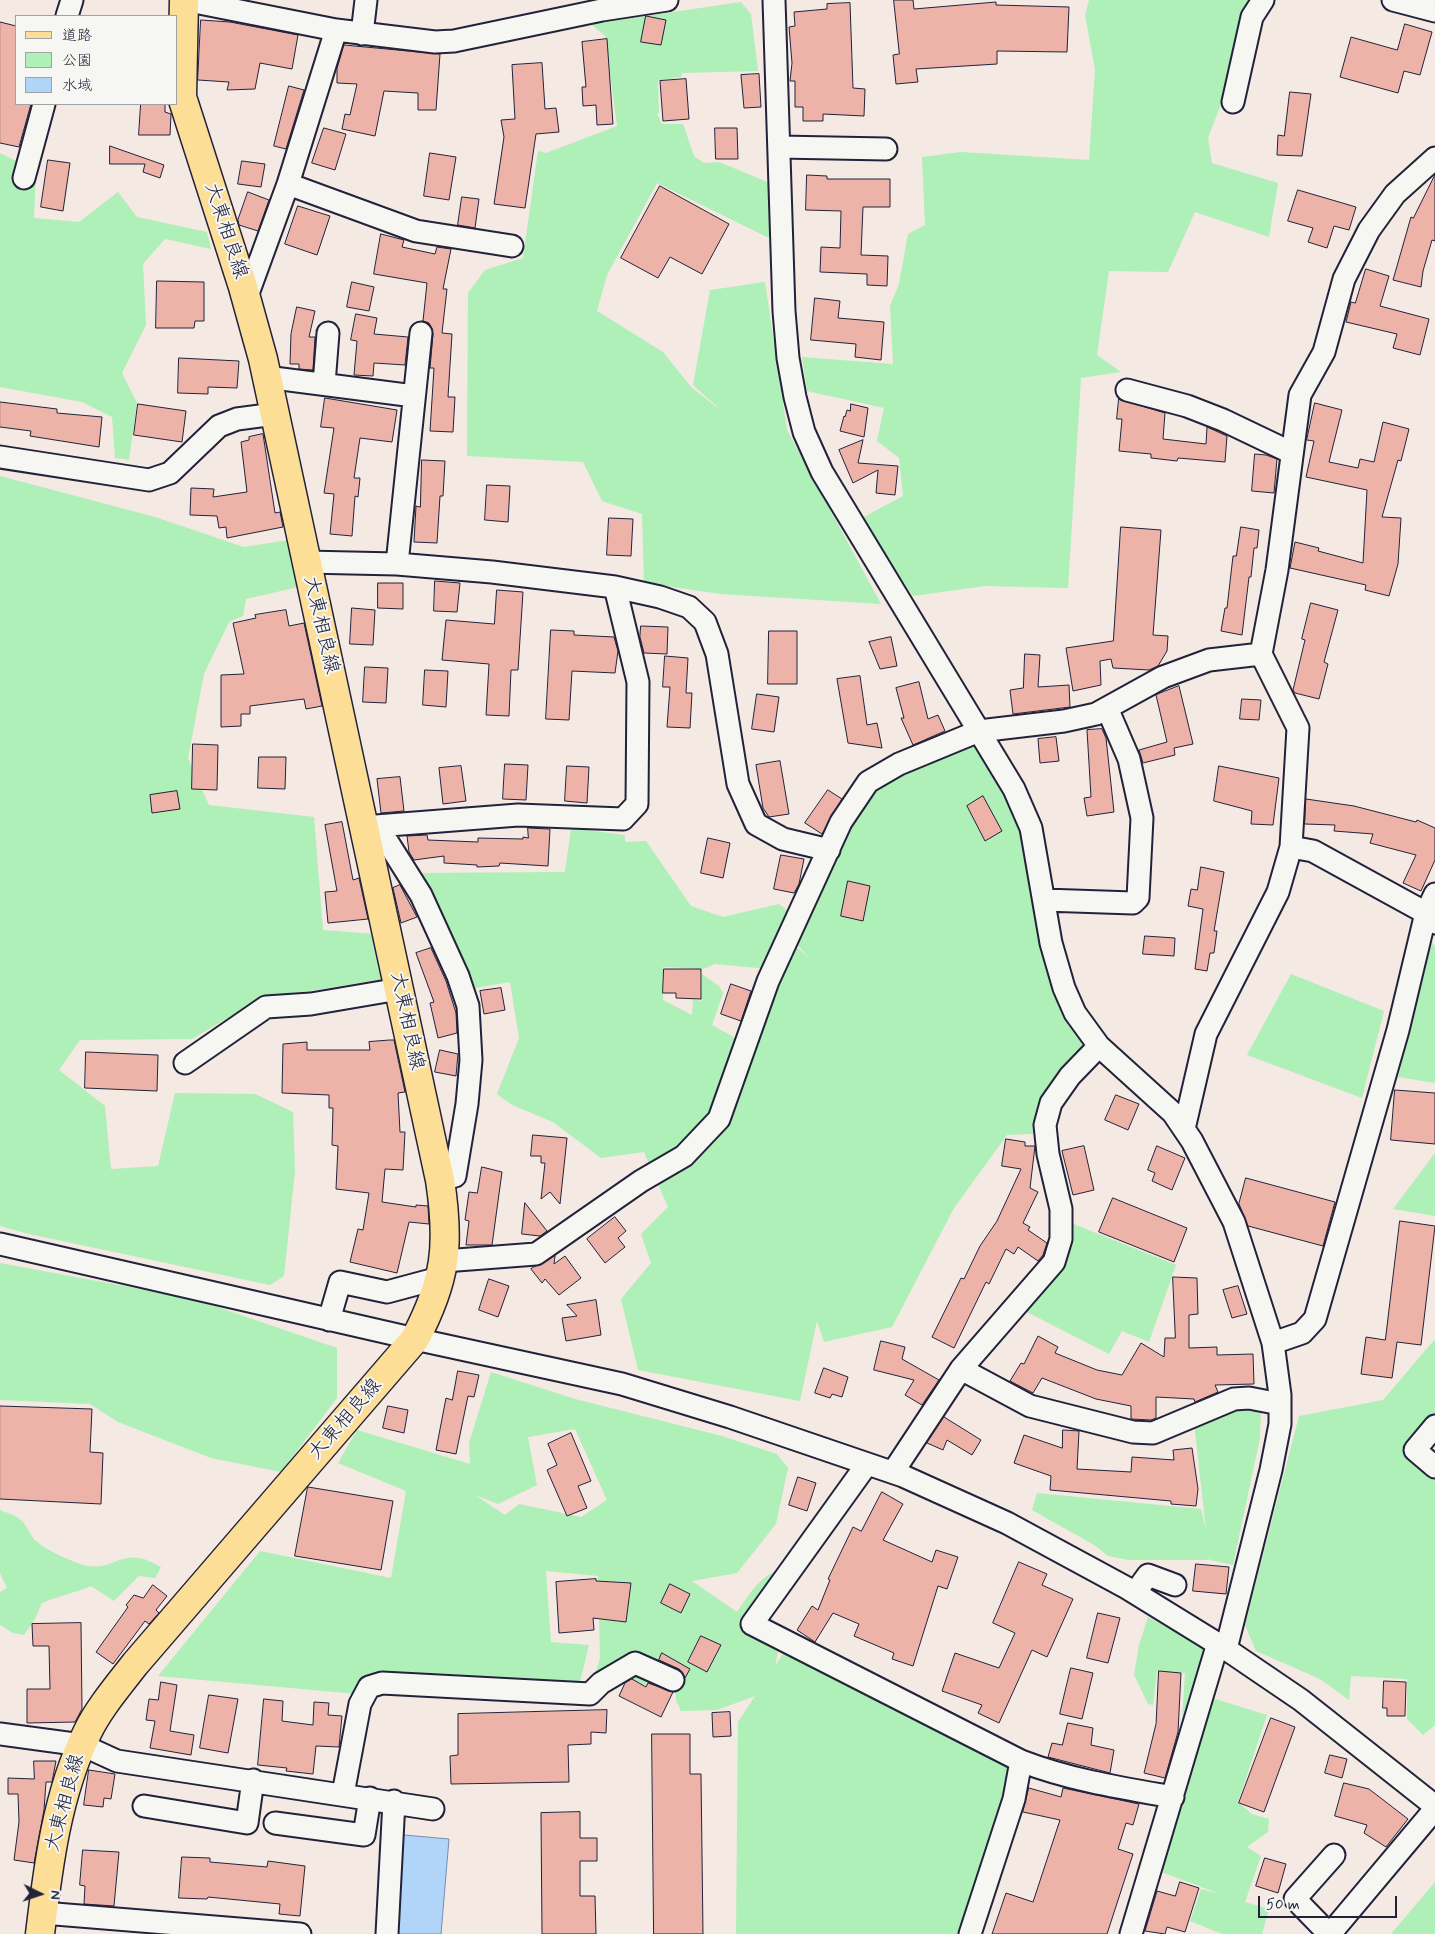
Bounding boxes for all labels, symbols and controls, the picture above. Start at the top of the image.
legend [15,15,178,105]
text: 道路 [62,26,92,46]
text: 公園 [62,51,92,71]
text: 水域 [62,76,92,96]
street label: 大東相良線 [198,180,252,282]
street label: 大東相良線 [297,574,343,676]
street label: 大東相良線 [384,970,428,1072]
street label: 大東相良線 [304,1374,388,1466]
street label: 大東相良線 [41,1752,91,1854]
north arrow [15,1869,65,1919]
scale bar [1260,1886,1399,1918]
text: N [46,1890,64,1900]
text: 50 m [1266,1895,1300,1915]

